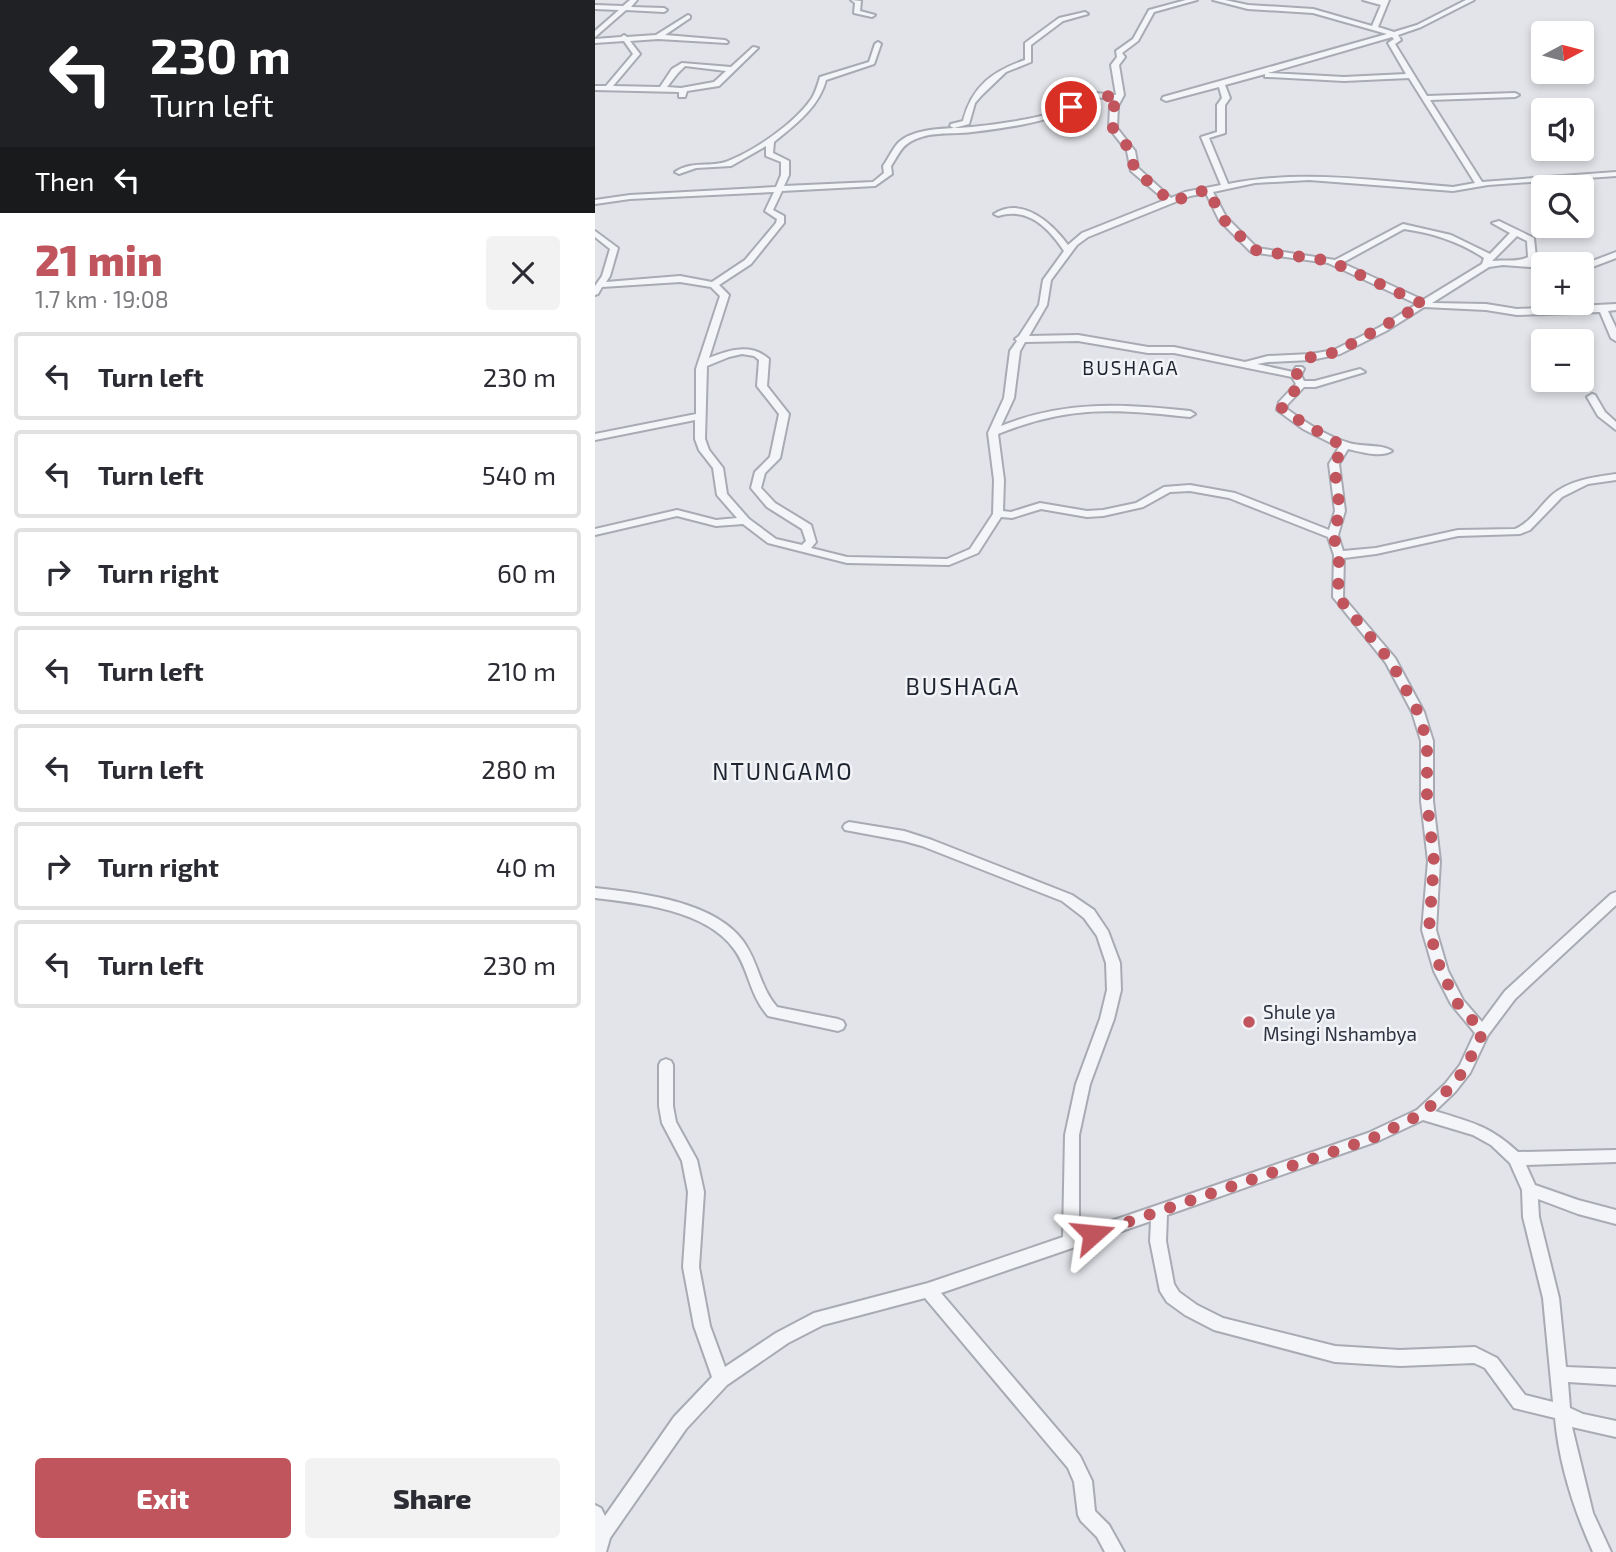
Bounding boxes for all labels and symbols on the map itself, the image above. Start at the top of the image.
north arrow [1531,21,1594,84]
pin [1041,77,1101,137]
district label: BUSHAGA [1082,356,1180,379]
district label: BUSHAGA [906,672,1020,700]
district label: NTUNGAMO [712,757,854,785]
place label: Shule ya Msingi Nshambya [1263,1000,1417,1045]
marker: Shule ya Msingi Nshambya [1241,1014,1257,1030]
position arrow [1056,1197,1130,1271]

